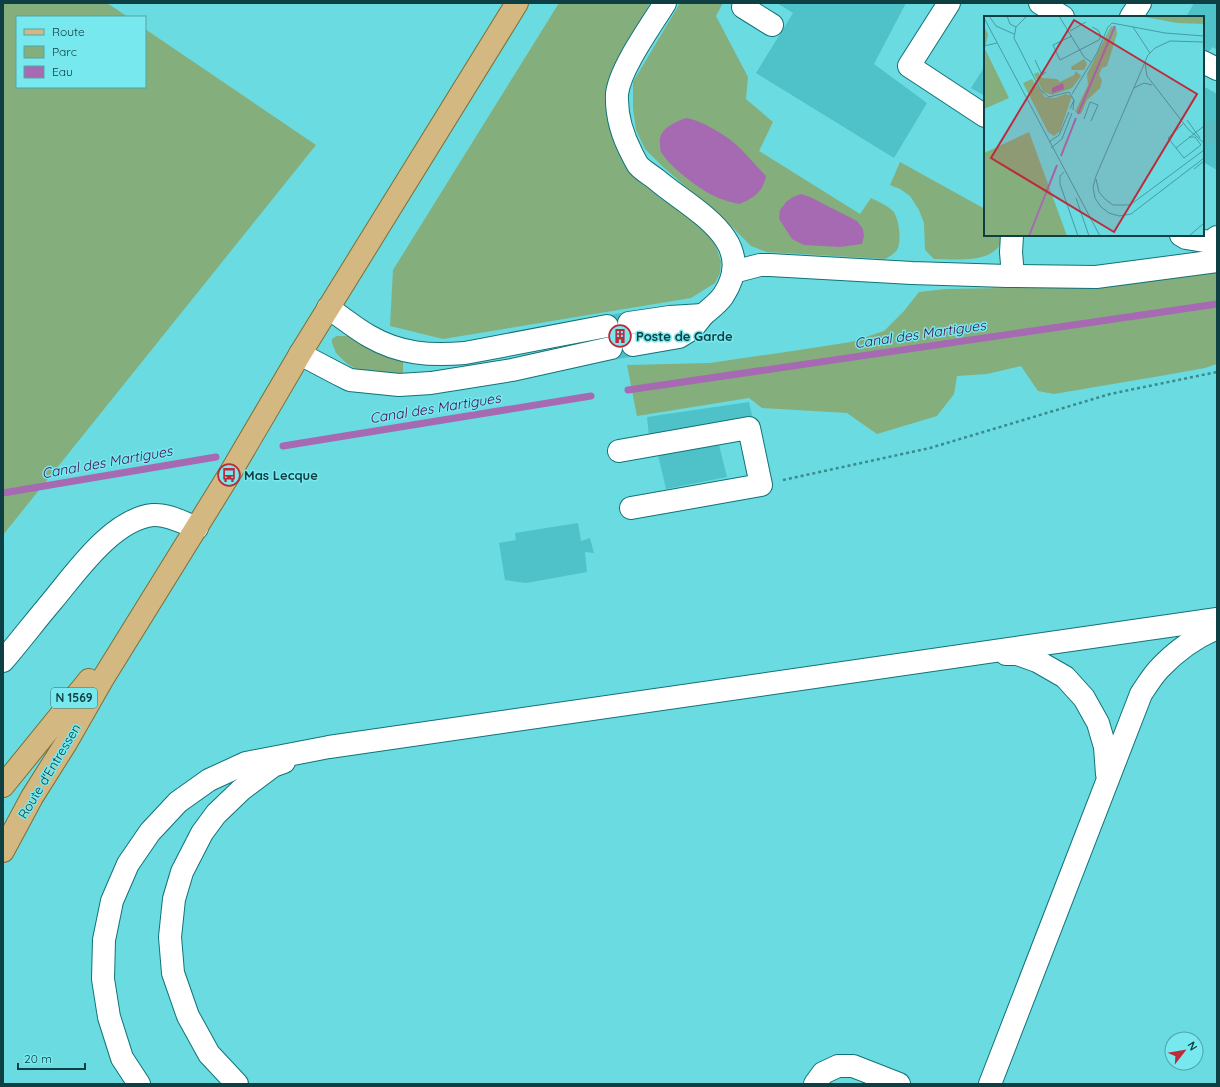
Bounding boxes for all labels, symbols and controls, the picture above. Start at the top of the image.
legend [16,16,146,88]
inset map [984,16,1204,236]
text: Route [52,24,85,39]
text: Parc [52,44,77,59]
text: Eau [52,64,73,79]
water label: Canal des Martigues [853,316,988,352]
building icon: Poste de Garde [607,323,633,349]
place label: Poste de Garde [636,328,733,344]
water label: Canal des Martigues [368,389,503,427]
water label: Canal des Martigues [40,441,175,482]
bus stop icon: Mas Lecque [216,462,242,488]
place label: Mas Lecque [244,467,318,483]
road number: N 1569 [51,688,97,708]
street label: Route d'Entressen [14,721,84,821]
north arrow [1164,1031,1204,1071]
text: N [1184,1039,1201,1053]
scale bar [18,1045,85,1071]
text: 20 m [24,1051,52,1066]

